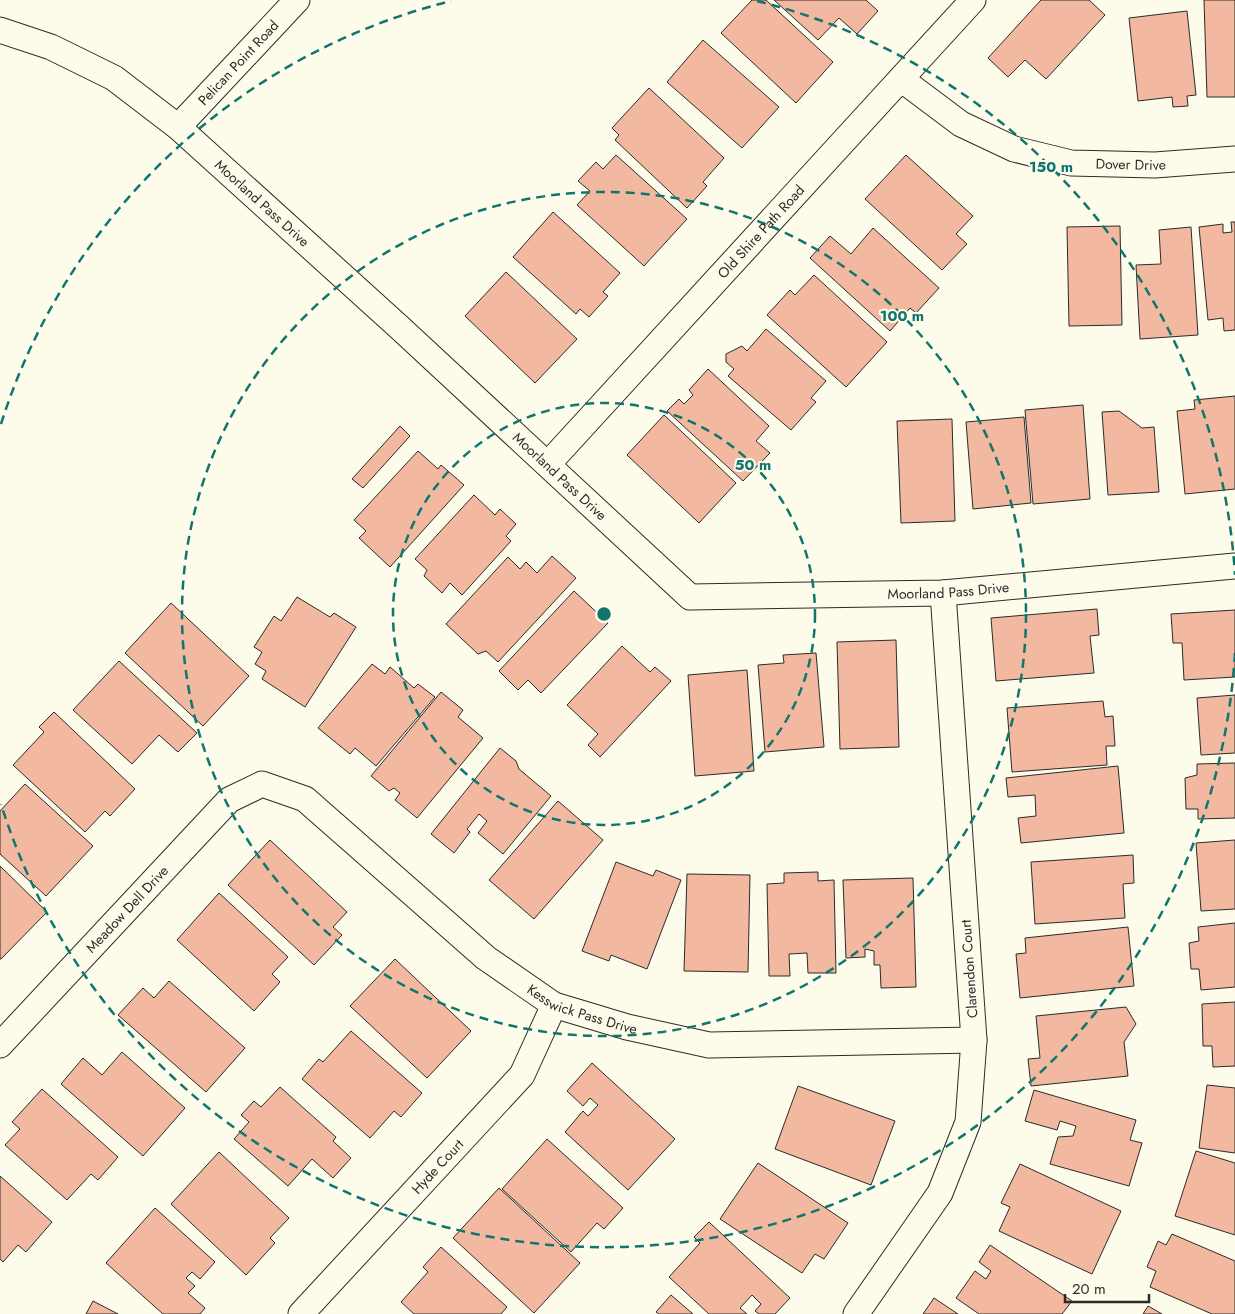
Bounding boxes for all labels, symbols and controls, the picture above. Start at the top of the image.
street label: Pelican Point Road [193,16,283,110]
street label: Dover Drive [1095,154,1167,175]
street label: Moorland Pass Drive [210,155,314,251]
text: 150 m [1029,156,1073,178]
street label: Old Shire Path Road [713,181,809,283]
text: 100 m [880,305,924,327]
street label: Moorland Pass Drive [508,427,611,525]
text: 50 m [735,454,771,476]
street label: Moorland Pass Drive [887,577,1010,604]
centre of rings [595,605,613,623]
street label: Meadow Dell Drive [81,861,173,957]
street label: Clarendon Court [956,918,982,1019]
street label: Kesswick Pass Drive [523,979,639,1039]
street label: Hyde Court [407,1134,468,1198]
scale bar [1065,1272,1149,1304]
text: 20 m [1072,1278,1106,1300]

